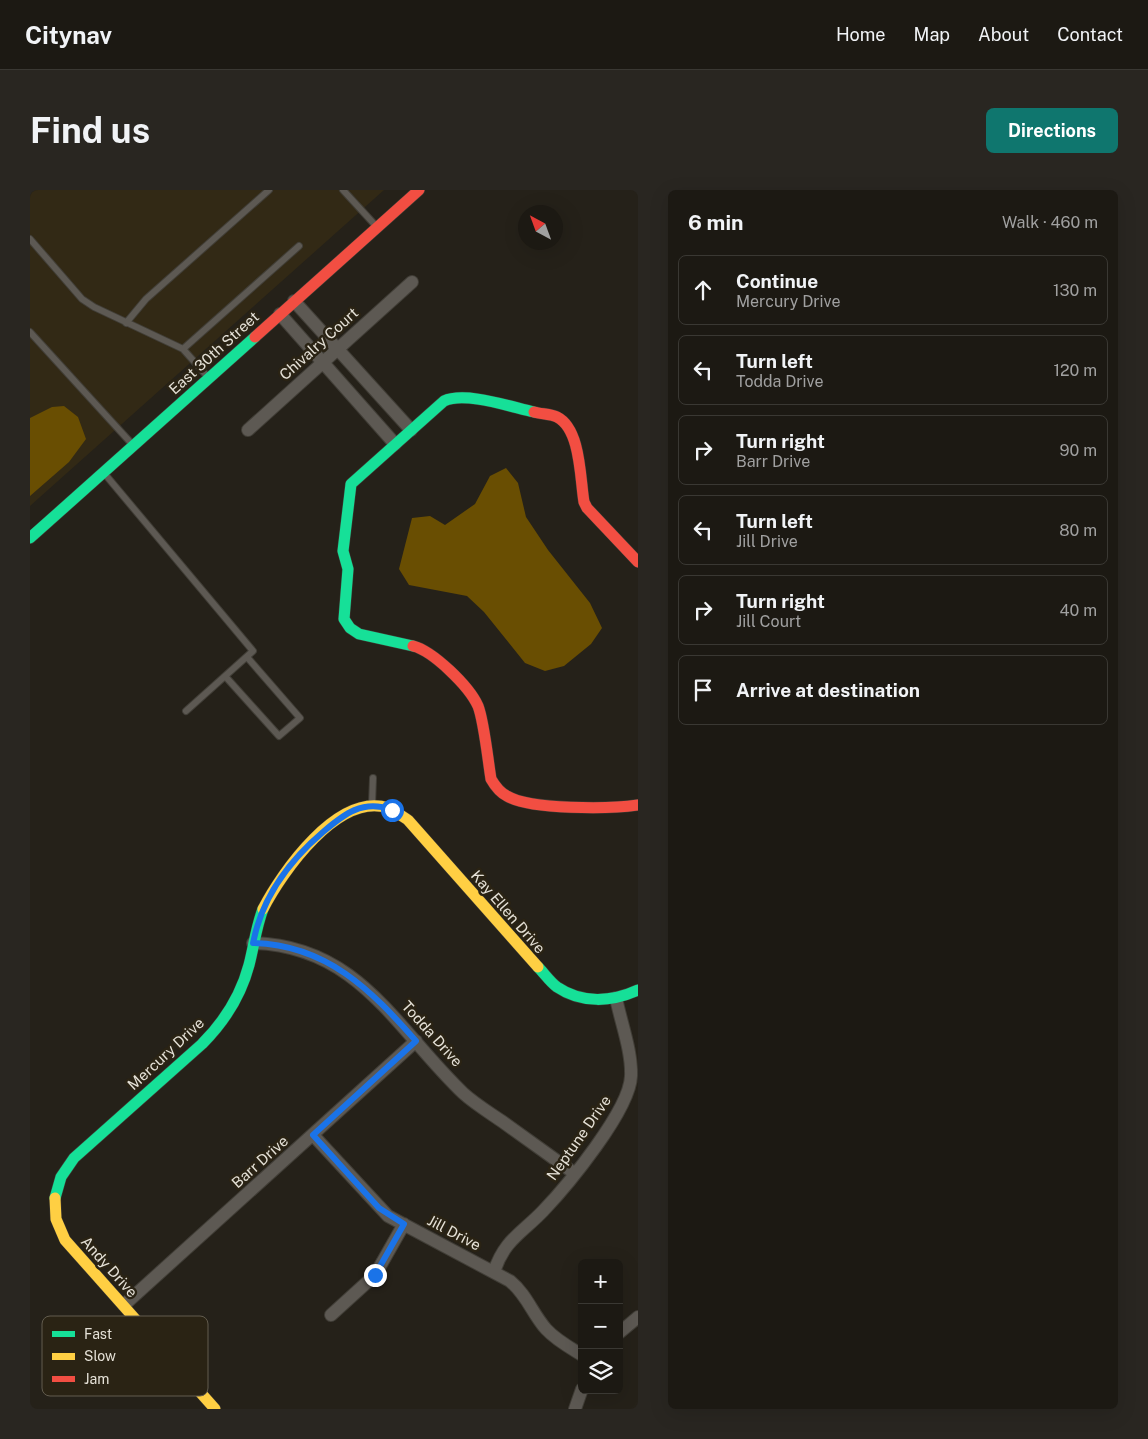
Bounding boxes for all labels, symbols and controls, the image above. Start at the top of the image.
text: Citynav [25,21,112,49]
text: Home [836,24,886,45]
text: Map [914,24,950,45]
text: About [978,24,1029,45]
text: Contact [1057,24,1123,45]
button: Directions [986,108,1118,153]
text: Find us [30,110,150,151]
north arrow [518,205,563,250]
text: 6 min [688,210,744,235]
text: Walk · 460 m [1002,213,1098,232]
text: Continue [736,270,818,292]
icon: ahead [689,276,717,304]
text: 130 m [1053,281,1097,300]
text: Mercury Drive [736,292,840,311]
street label: Chivalry Court [276,304,361,383]
street label: East 30th Street [165,308,262,397]
text: Turn left [736,350,813,372]
icon: left [689,356,717,384]
text: 120 m [1053,361,1097,380]
text: Todda Drive [736,372,824,391]
text: Turn right [736,430,825,452]
icon: right [689,436,717,464]
text: 90 m [1060,441,1097,460]
text: Barr Drive [736,452,810,471]
text: Turn left [736,510,813,532]
icon: left [689,516,717,544]
text: 80 m [1059,521,1097,540]
text: Jill Drive [736,532,798,551]
text: Turn right [736,590,825,612]
icon: right [689,596,717,624]
text: 40 m [1059,601,1097,620]
text: Jill Court [736,612,801,631]
icon: arrive [689,676,717,704]
text: Arrive at destination [736,679,920,701]
route start [381,799,404,822]
street label: Kay Ellen Drive [468,867,549,957]
street label: Todda Drive [399,997,466,1070]
street label: Mercury Drive [124,1014,207,1093]
street label: Neptune Drive [543,1092,614,1183]
street label: Barr Drive [228,1132,291,1191]
street label: Jill Drive [425,1211,484,1254]
street label: Andy Drive [78,1233,141,1301]
map controls [578,1259,623,1394]
button: + [578,1259,623,1304]
route end [364,1264,387,1287]
button: − [578,1304,623,1349]
legend [42,1316,208,1396]
text: Fast [84,1326,112,1342]
text: Slow [84,1348,116,1364]
button: layers [578,1349,623,1394]
text: Jam [84,1371,109,1387]

